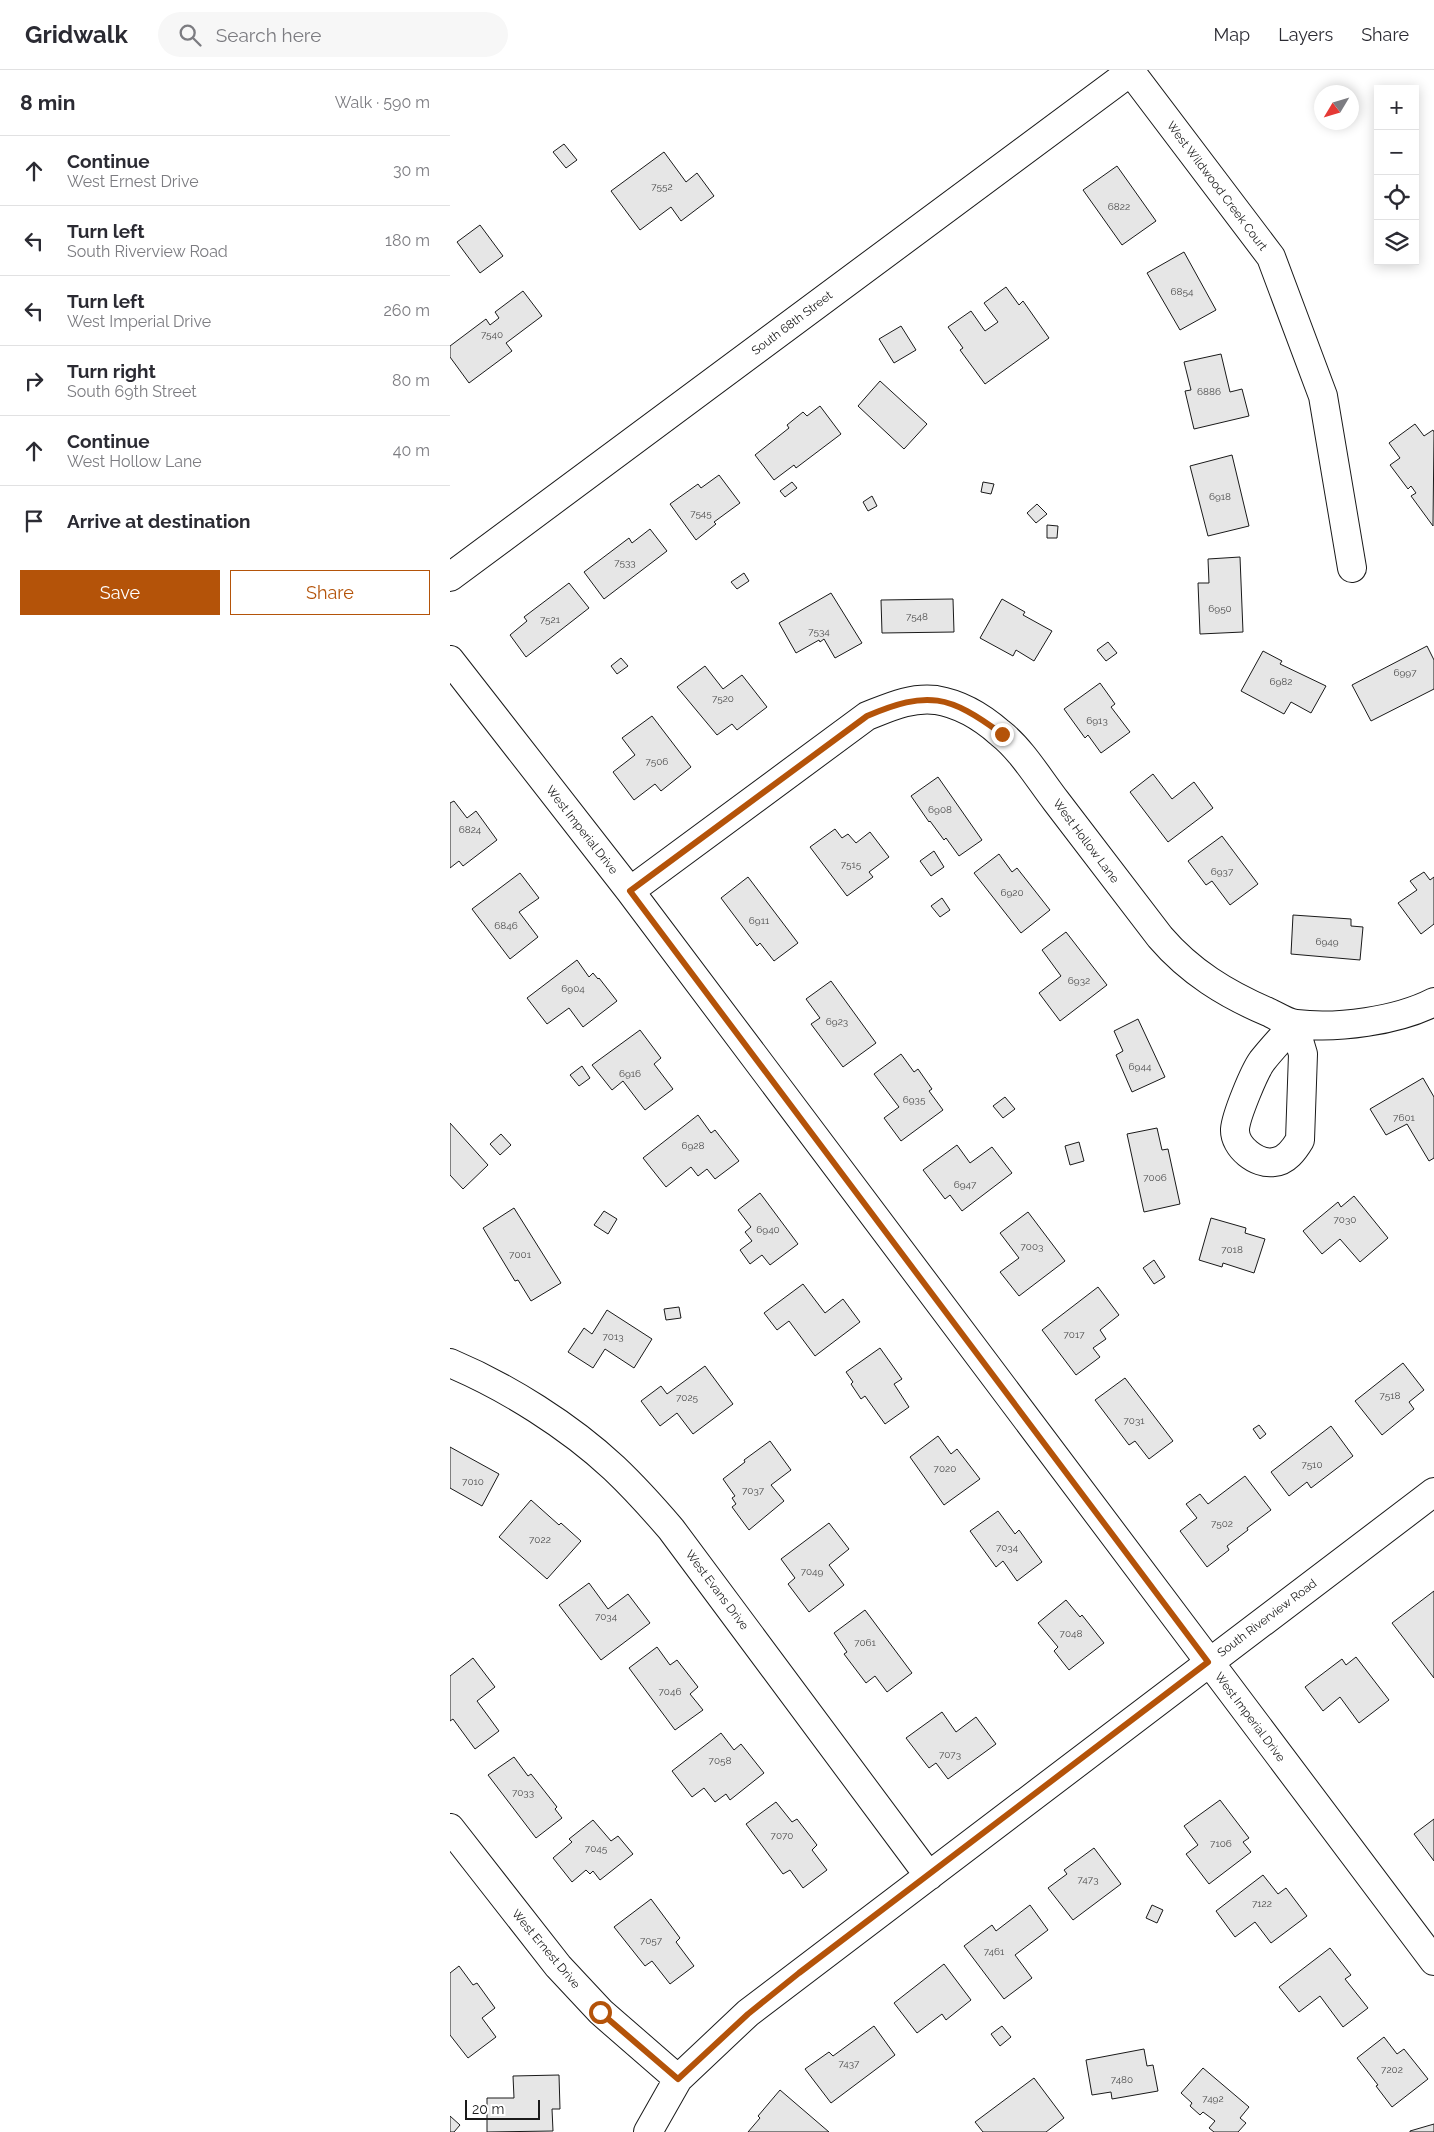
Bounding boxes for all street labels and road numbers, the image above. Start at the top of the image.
street label: West Wildwood Creek Court [1164,119,1270,253]
street label: South 68th Street [749,288,835,358]
street label: West Imperial Drive [543,783,621,877]
street label: West Hollow Lane [1050,796,1122,886]
street label: West Evans Drive [683,1547,751,1633]
street label: South Riverview Road [1215,1576,1319,1660]
street label: West Imperial Drive [1212,1670,1288,1764]
street label: West Ernest Drive [509,1907,583,1991]

